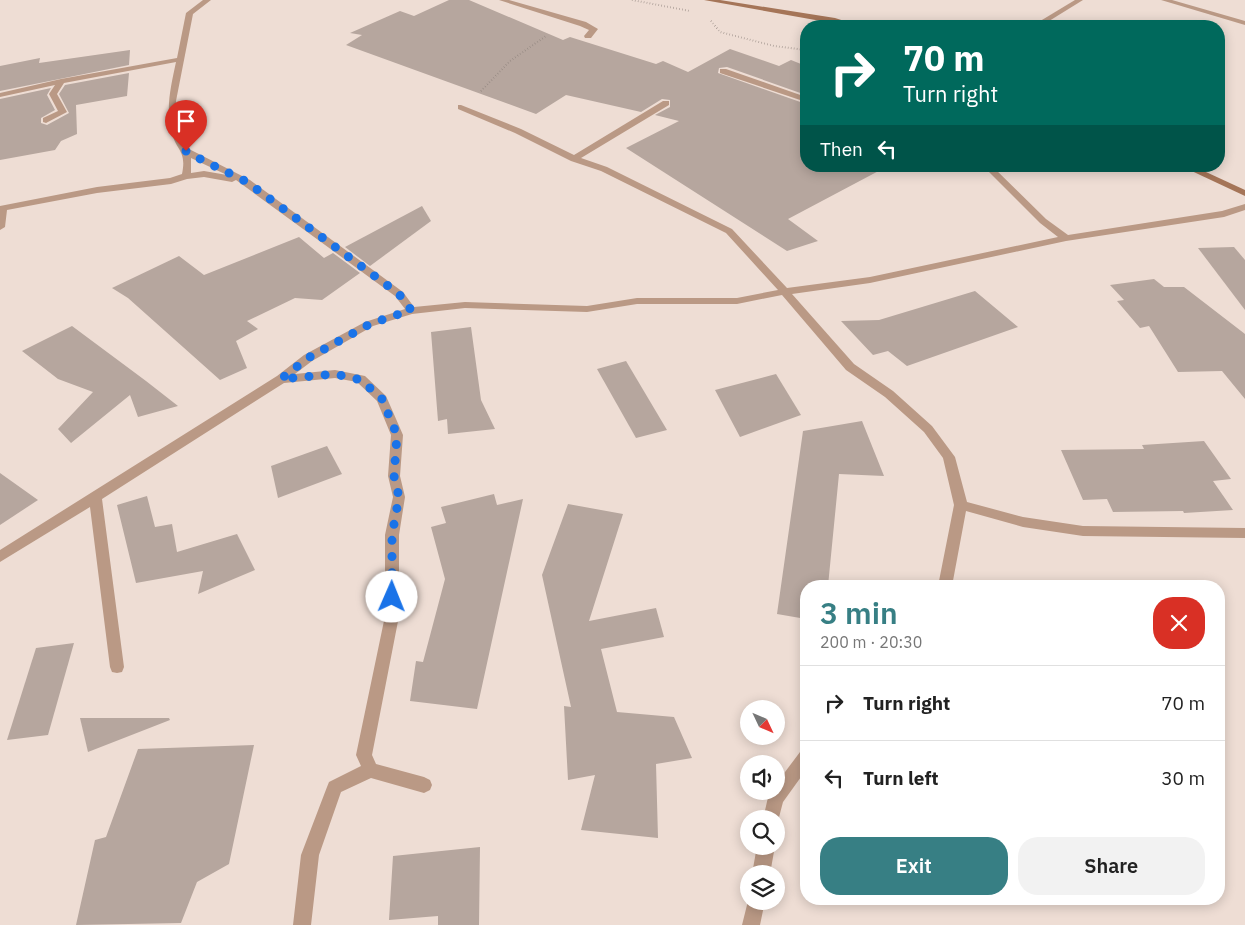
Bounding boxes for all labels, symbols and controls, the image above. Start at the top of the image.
text: 70 m [903,35,985,81]
icon: right [820,40,885,105]
text: Turn right [903,79,998,108]
pin [165,100,207,151]
icon: arrive [172,107,200,135]
icon: left [873,135,901,163]
text: Then [820,137,863,161]
position arrow [365,570,417,622]
text: 3 min [820,593,898,632]
button: close [1153,597,1205,649]
text: 200 m · 20:30 [820,632,922,652]
icon: right [820,689,848,717]
text: Turn right [863,691,950,715]
text: 70 m [1161,691,1205,715]
north arrow [740,700,785,745]
map controls [740,700,785,910]
button: sound [740,755,785,800]
icon: left [820,764,848,792]
text: Turn left [863,766,939,790]
text: 30 m [1161,766,1205,790]
button: search [740,810,785,855]
button: Exit [820,837,1008,895]
button: Share [1018,837,1205,895]
button: layers [740,865,785,910]

